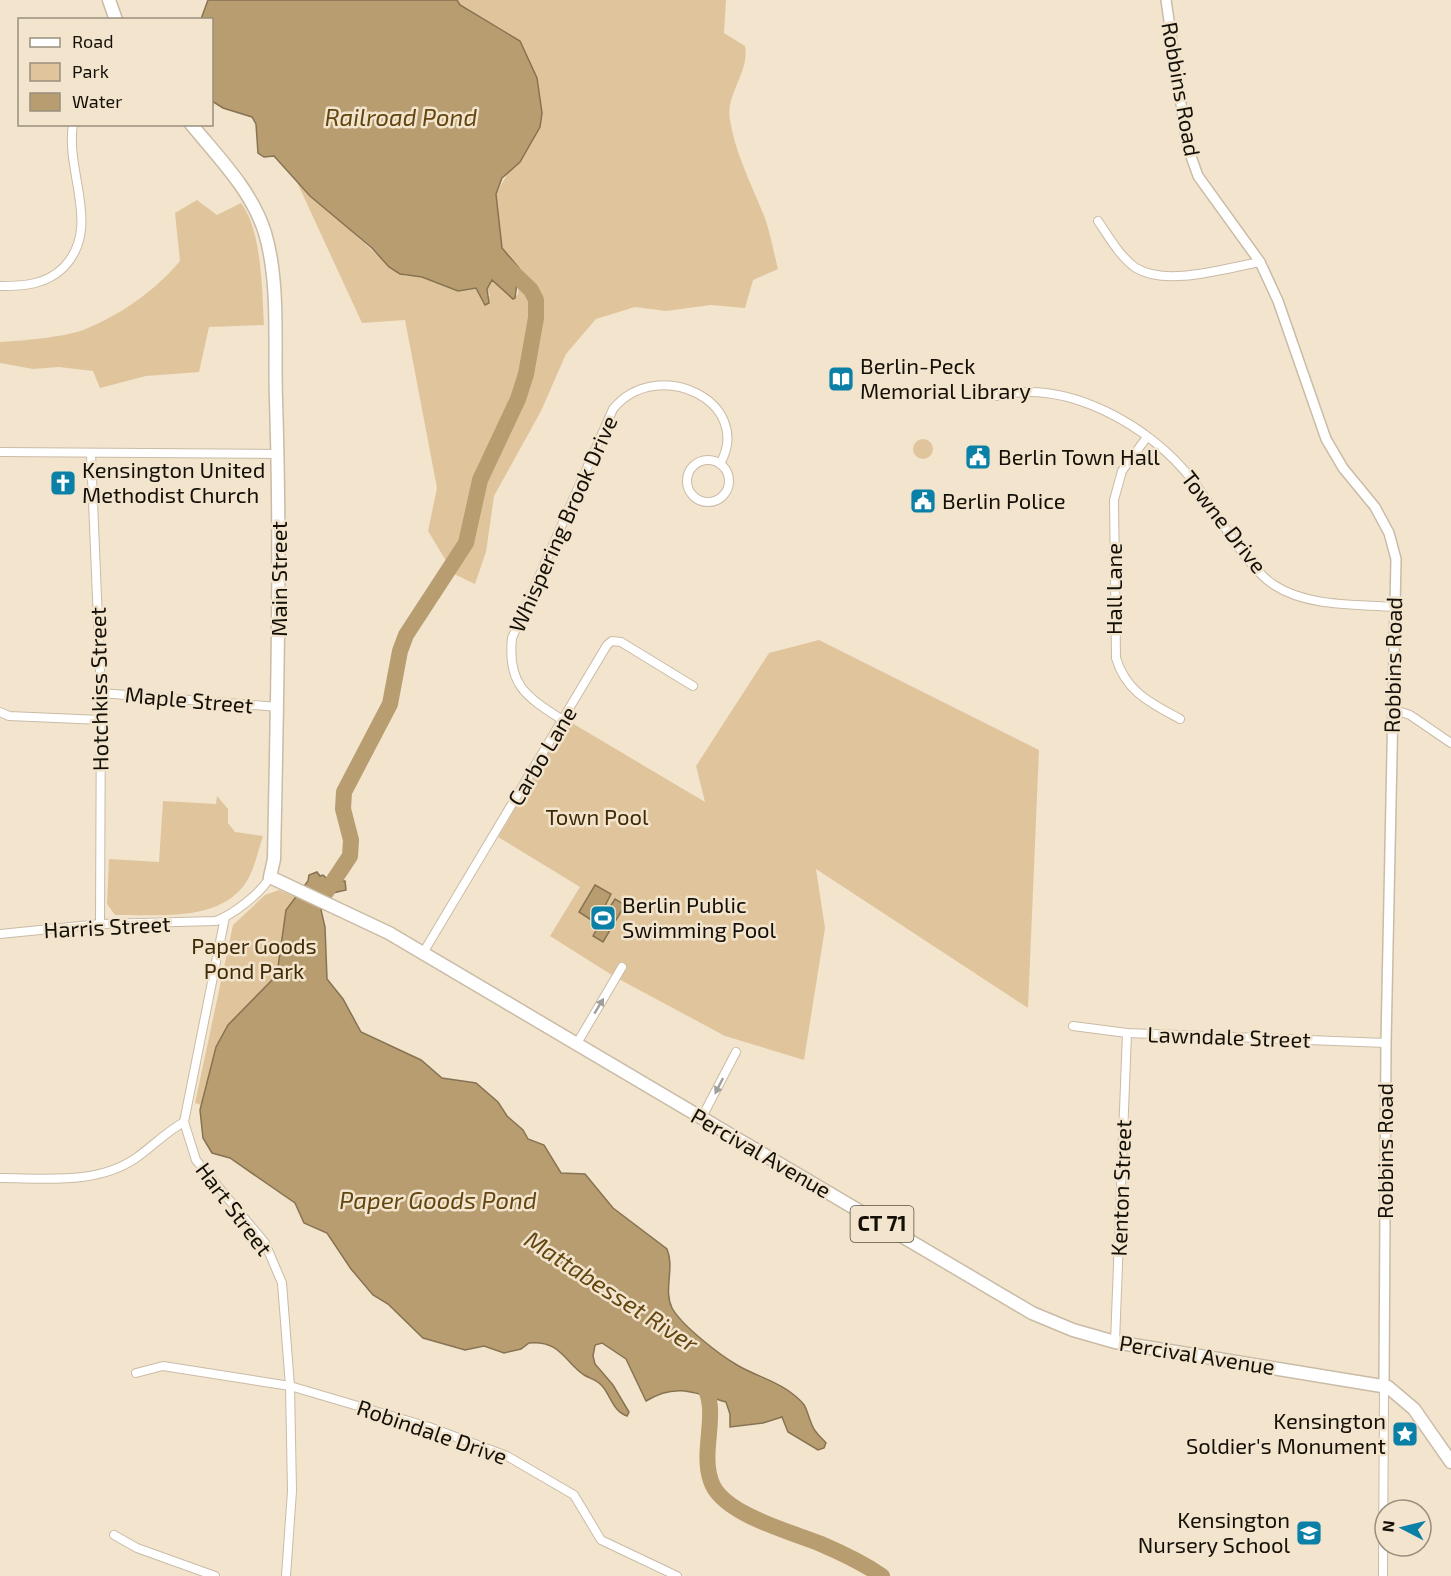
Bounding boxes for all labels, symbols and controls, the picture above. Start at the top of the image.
legend [18,18,213,126]
street label: Robbins Road [1157,20,1207,158]
text: Road [72,30,113,52]
text: Park [72,60,109,82]
text: Water [72,90,122,112]
water label: Railroad Pond [325,102,477,131]
place label: Berlin-Peck Memorial Library [860,352,1031,403]
library icon: Berlin-Peck Memorial Library [826,364,856,394]
street label: Whispering Brook Drive [503,411,622,636]
public building icon: Berlin Town Hall [963,442,993,472]
place label: Berlin Town Hall [998,443,1160,469]
place label: Kensington United Methodist Church [82,456,265,507]
street label: Towne Drive [1177,465,1273,578]
church icon: Kensington United Methodist Church [48,468,78,498]
public building icon: Berlin Police [908,486,938,516]
place label: Berlin Police [942,487,1066,513]
street label: Main Street [265,521,291,637]
street label: Hall Lane [1100,543,1126,635]
street label: Robbins Road [1378,597,1406,733]
street label: Hotchkiss Street [84,607,112,771]
street label: Maple Street [124,680,254,718]
street label: Carbo Lane [501,701,581,810]
park label: Town Pool [546,803,649,829]
place label: Berlin Public Swimming Pool [622,891,777,942]
sports icon: Berlin Public Swimming Pool [588,903,618,933]
street label: Harris Street [43,910,171,942]
park label: Paper Goods Pond Park [191,932,317,983]
one-way arrow [593,998,604,1014]
street label: Lawndale Street [1147,1020,1311,1052]
one-way arrow [714,1077,724,1094]
street label: Robbins Road [1371,1083,1397,1219]
street label: Percival Avenue [687,1102,836,1203]
street label: Kenton Street [1105,1119,1135,1257]
street label: Hart Street [191,1157,278,1260]
water label: Paper Goods Pond [339,1185,537,1214]
road number: CT 71 [850,1206,914,1242]
water label: Mattabesset River [520,1224,704,1358]
street label: Percival Avenue [1118,1329,1277,1379]
street label: Robindale Drive [354,1393,511,1469]
place label: Kensington Soldier's Monument [1186,1407,1386,1458]
place icon: Kensington Soldier's Monument [1390,1419,1420,1449]
north arrow [1373,1498,1433,1558]
place label: Kensington Nursery School [1138,1506,1290,1557]
school or university icon: Kensington Nursery School [1294,1518,1324,1548]
text: N [1377,1519,1398,1533]

